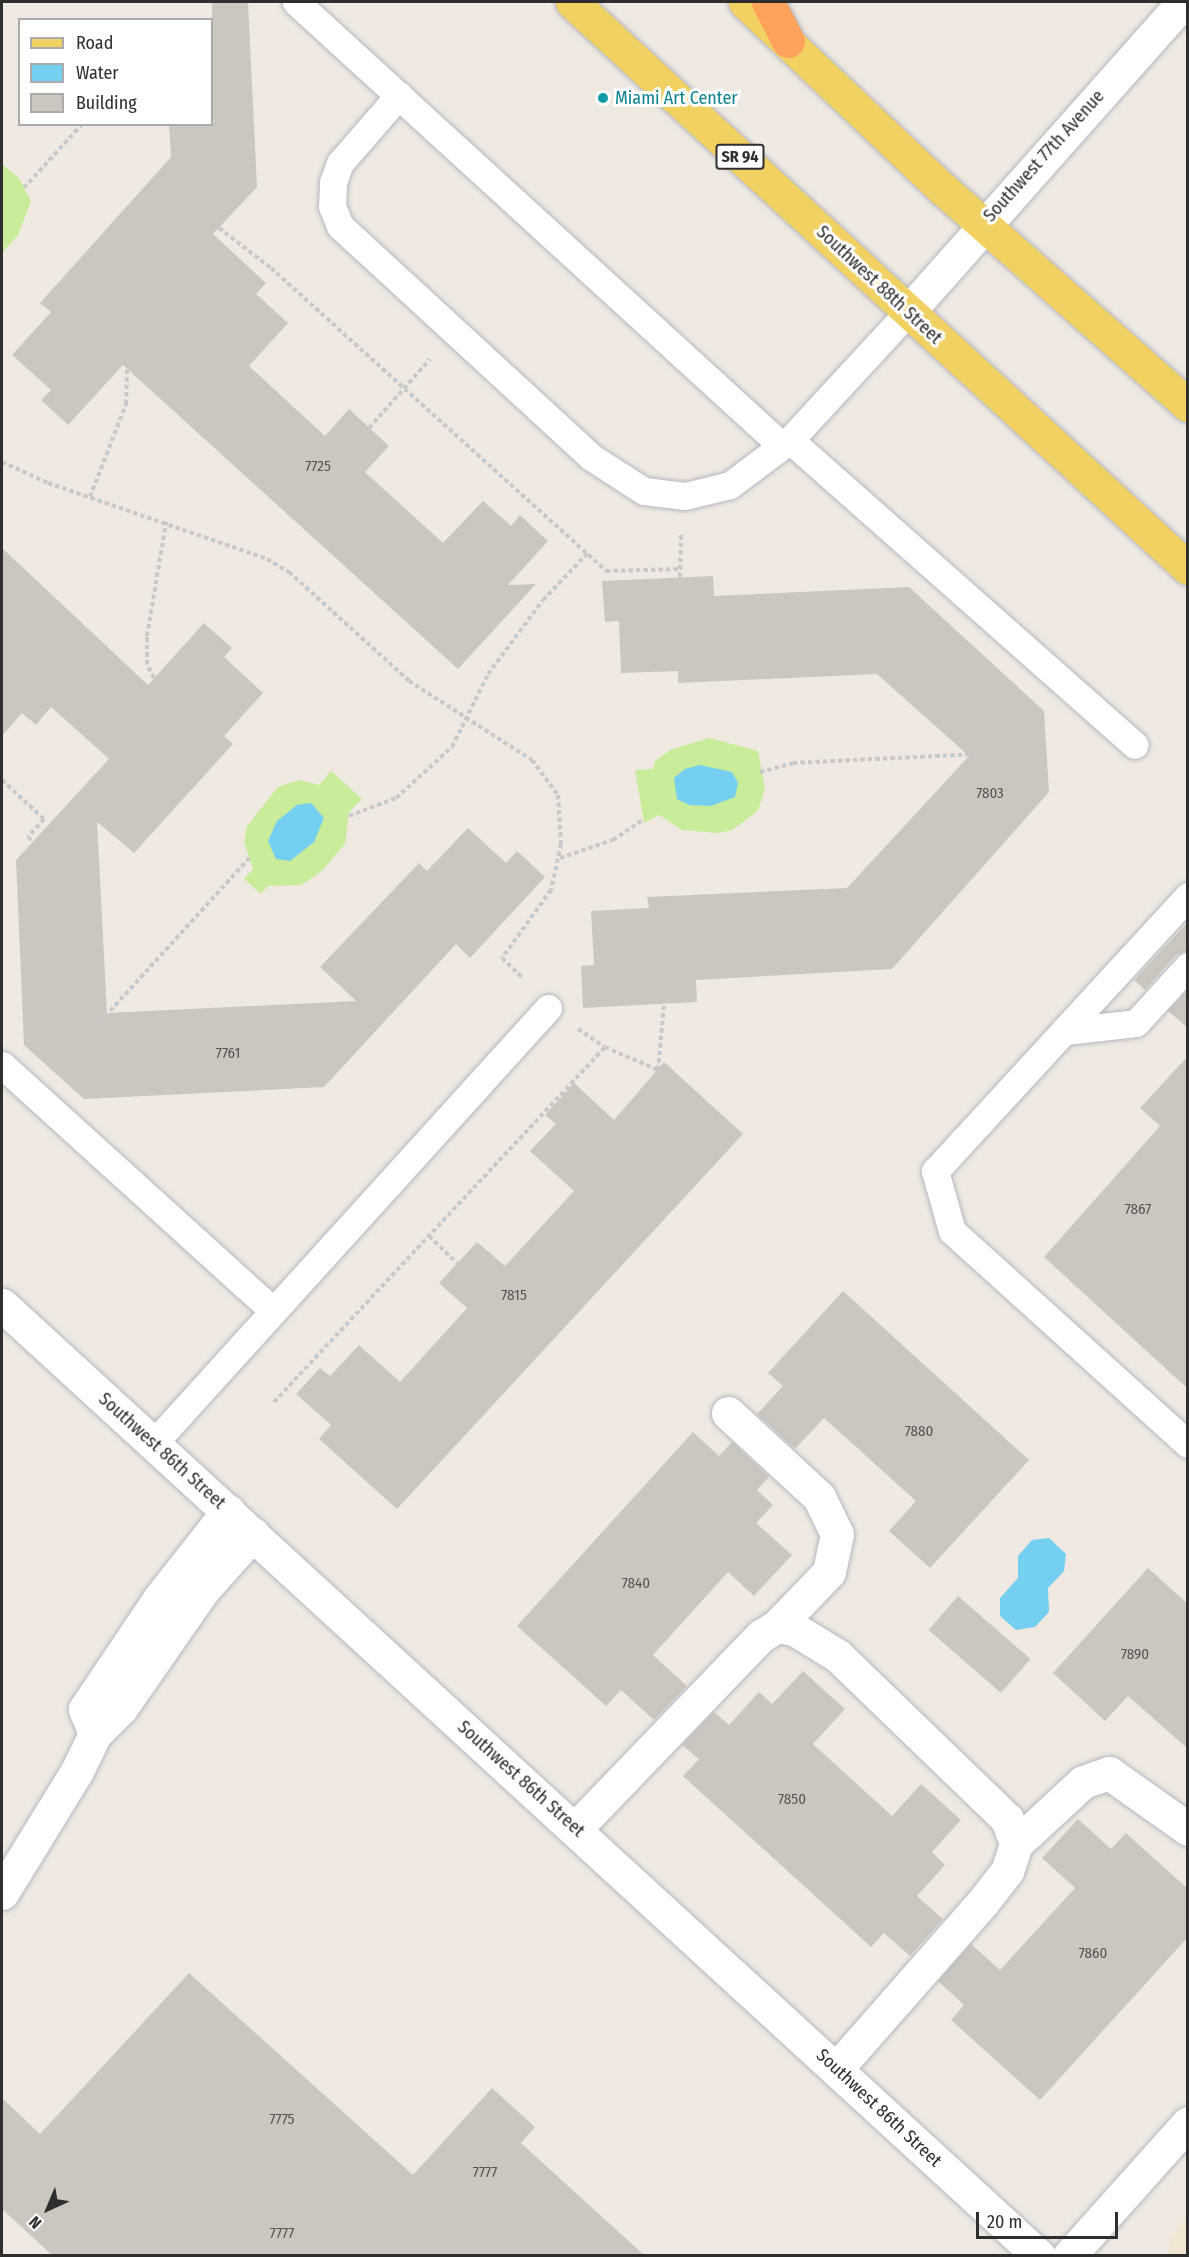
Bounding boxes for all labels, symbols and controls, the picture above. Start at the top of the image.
legend [18,18,213,126]
text: Road [76,32,113,54]
text: Water [76,62,119,84]
street label: Southwest 77th Avenue [979,86,1109,226]
place label: Miami Art Center [615,87,738,109]
marker: Miami Art Center [596,91,610,105]
text: Building [76,92,137,114]
road number: SR 94 [714,144,766,170]
street label: Southwest 88th Street [812,221,946,349]
house number: 7725 [305,458,331,476]
house number: 7803 [976,785,1004,803]
house number: 7761 [216,1045,240,1063]
house number: 7867 [1125,1201,1151,1219]
house number: 7815 [501,1287,527,1305]
street label: Southwest 86th Street [94,1388,230,1514]
house number: 7880 [905,1423,933,1441]
house number: 7840 [622,1575,650,1593]
house number: 7890 [1121,1646,1149,1664]
street label: Southwest 86th Street [453,1716,589,1842]
house number: 7850 [778,1791,806,1809]
house number: 7860 [1079,1945,1107,1963]
street label: Southwest 86th Street [812,2044,946,2172]
house number: 7775 [270,2111,294,2129]
house number: 7777 [473,2164,497,2182]
north arrow [18,2179,78,2239]
scale bar [979,2200,1122,2238]
text: 20 m [987,2211,1022,2233]
text: N [25,2212,45,2232]
house number: 7777 [270,2225,294,2243]

